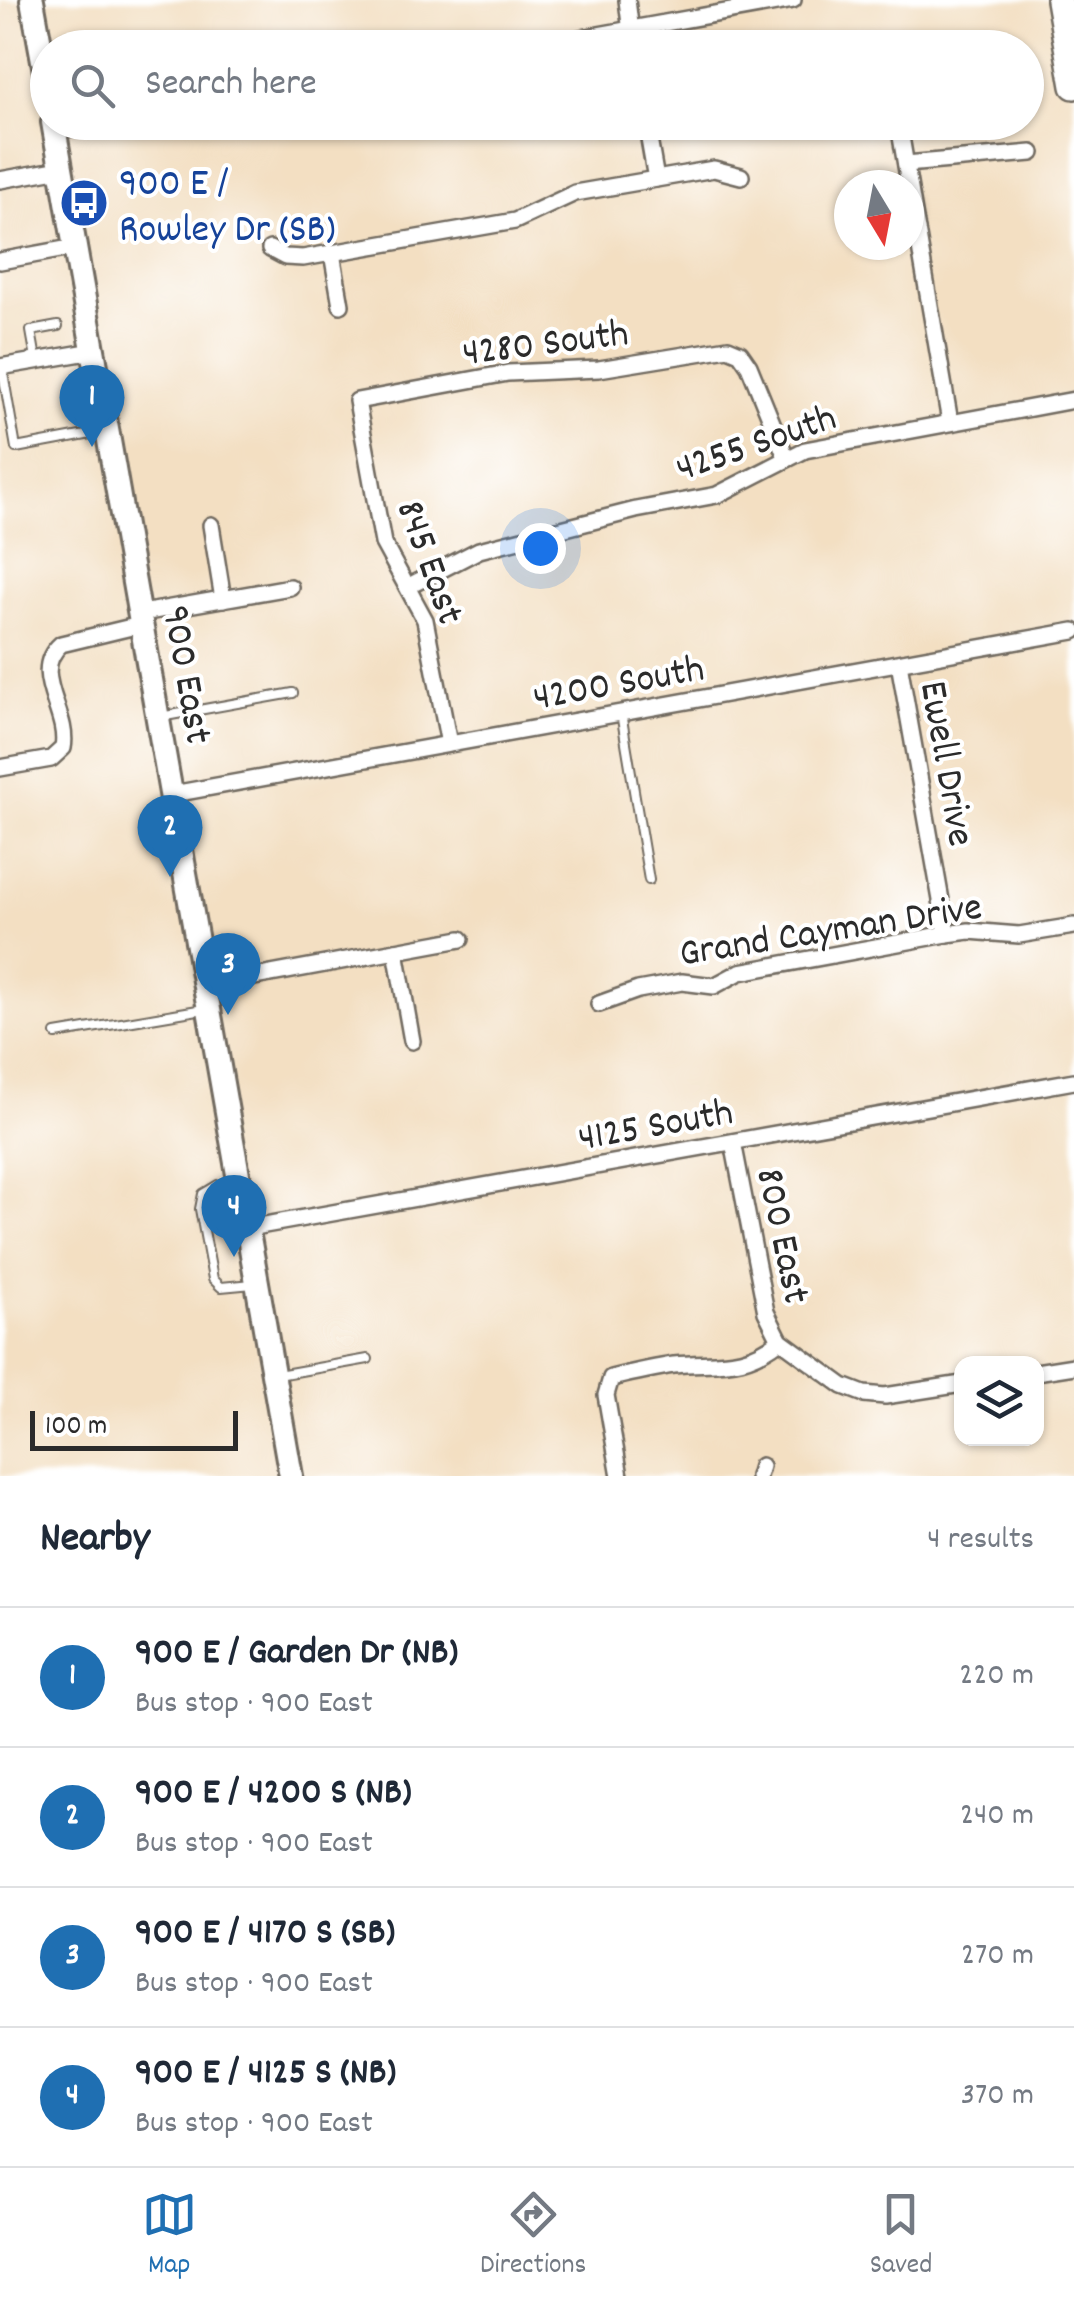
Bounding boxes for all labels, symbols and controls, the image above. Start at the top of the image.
search box [30,30,1044,140]
icon: search [65,58,120,113]
text: Search here [145,58,317,113]
place label: 900 E / Rowley Dr (SB) [119,158,336,261]
north arrow [834,170,924,260]
bus stop icon: 900 E / Rowley Dr (SB) [58,177,110,229]
street label: 4280 South [460,308,632,385]
pin: 1 [59,364,124,447]
street label: 4255 South [669,392,845,500]
street label: 845 East [378,493,476,634]
your location [515,523,566,574]
street label: 900 East [143,601,224,749]
street label: 4200 South [529,643,709,729]
street label: Ewell Drive [901,677,986,851]
pin: 2 [138,794,202,877]
street label: Grand Cayman Drive [675,881,987,985]
pin: 3 [196,932,260,1015]
street label: 4125 South [574,1087,738,1170]
street label: 800 East [737,1163,822,1309]
pin: 4 [202,1174,266,1257]
map controls [954,1356,1044,1446]
button: layers [954,1356,1044,1446]
scale bar [30,1406,238,1450]
text: 100 m [45,1408,107,1448]
text: Nearby [40,1511,150,1571]
text: 4 results [927,1518,1034,1564]
text: 900 E / Garden Dr (NB) [135,1627,458,1682]
text: 1 [69,1654,76,1700]
text: 220 m [959,1654,1034,1700]
text: Bus stop · 900 East [135,1682,373,1728]
text: 900 E / 4200 S (NB) [135,1767,412,1822]
text: 2 [66,1794,79,1840]
text: 240 m [960,1794,1034,1840]
text: Bus stop · 900 East [135,1822,373,1868]
text: 900 E / 4170 S (SB) [135,1907,395,1962]
text: 3 [65,1934,80,1980]
text: 270 m [961,1934,1034,1980]
text: Bus stop · 900 East [135,1962,373,2008]
text: 900 E / 4125 S (NB) [135,2047,396,2102]
text: 4 [66,2074,79,2120]
text: 370 m [961,2074,1034,2120]
text: Bus stop · 900 East [135,2102,373,2148]
tab: Map [142,2187,197,2287]
tab: Directions [480,2187,586,2287]
tab: Saved [870,2187,932,2287]

